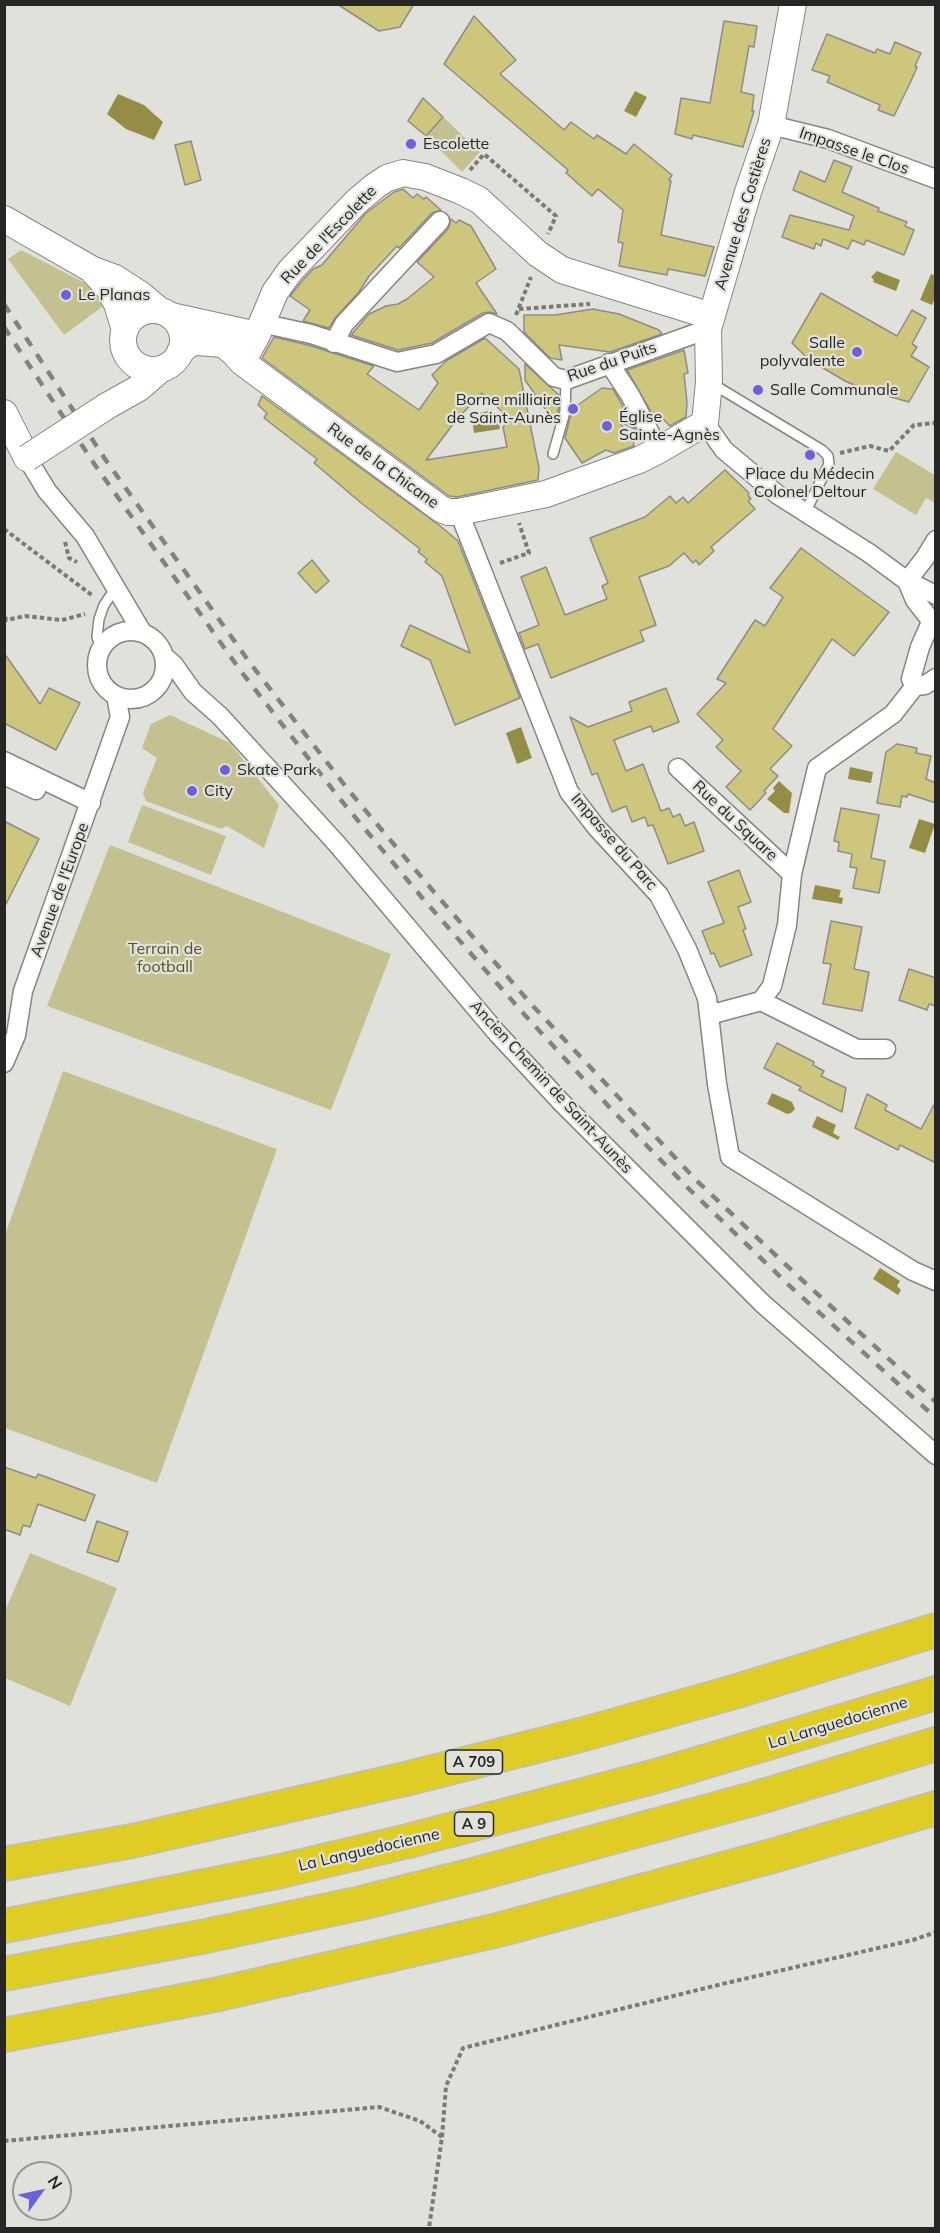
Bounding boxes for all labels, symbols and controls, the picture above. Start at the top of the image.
street label: Impasse le Clos [797,123,911,179]
place label: Escolette [423,134,489,154]
street label: Avenue des Costières [711,136,775,292]
marker: Escolette [404,137,418,151]
street label: Rue de l'Escolette [277,182,381,288]
place label: Le Planas [78,285,150,305]
marker: Le Planas [59,288,73,302]
place label: Salle polyvalente [760,333,845,371]
street label: Rue du Puits [565,338,659,386]
marker: Salle polyvalente [850,345,864,359]
place label: Salle Communale [770,380,898,400]
marker: Salle Communale [751,383,765,397]
place label: Borne milliaire de Saint-Aunès [447,390,561,428]
marker: Borne milliaire de Saint-Aunès [566,402,580,416]
place label: Église Sainte-Agnès [619,407,720,445]
street label: Rue de la Chicane [324,419,442,513]
marker: Église Sainte-Agnès [600,419,614,433]
marker: Place du Médecin Colonel Deltour [803,448,817,462]
place label: Place du Médecin Colonel Deltour [745,464,875,502]
place label: Skate Park [237,760,317,780]
marker: Skate Park [218,763,232,777]
street label: Rue du Square [689,777,781,865]
place label: City [204,781,233,801]
marker: City [185,784,199,798]
street label: Impasse du Parc [567,790,661,894]
street label: Avenue de l'Europe [27,820,93,960]
park label: Terrain de football [128,939,202,977]
street label: Ancien Chemin de Saint-Aunès [466,996,636,1178]
street label: La Languedocienne [766,1693,910,1753]
road number: A 709 [446,1750,502,1774]
road number: A 9 [454,1812,494,1836]
street label: La Languedocienne [296,1824,442,1876]
north arrow [12,2161,72,2221]
text: N [44,2172,67,2193]

